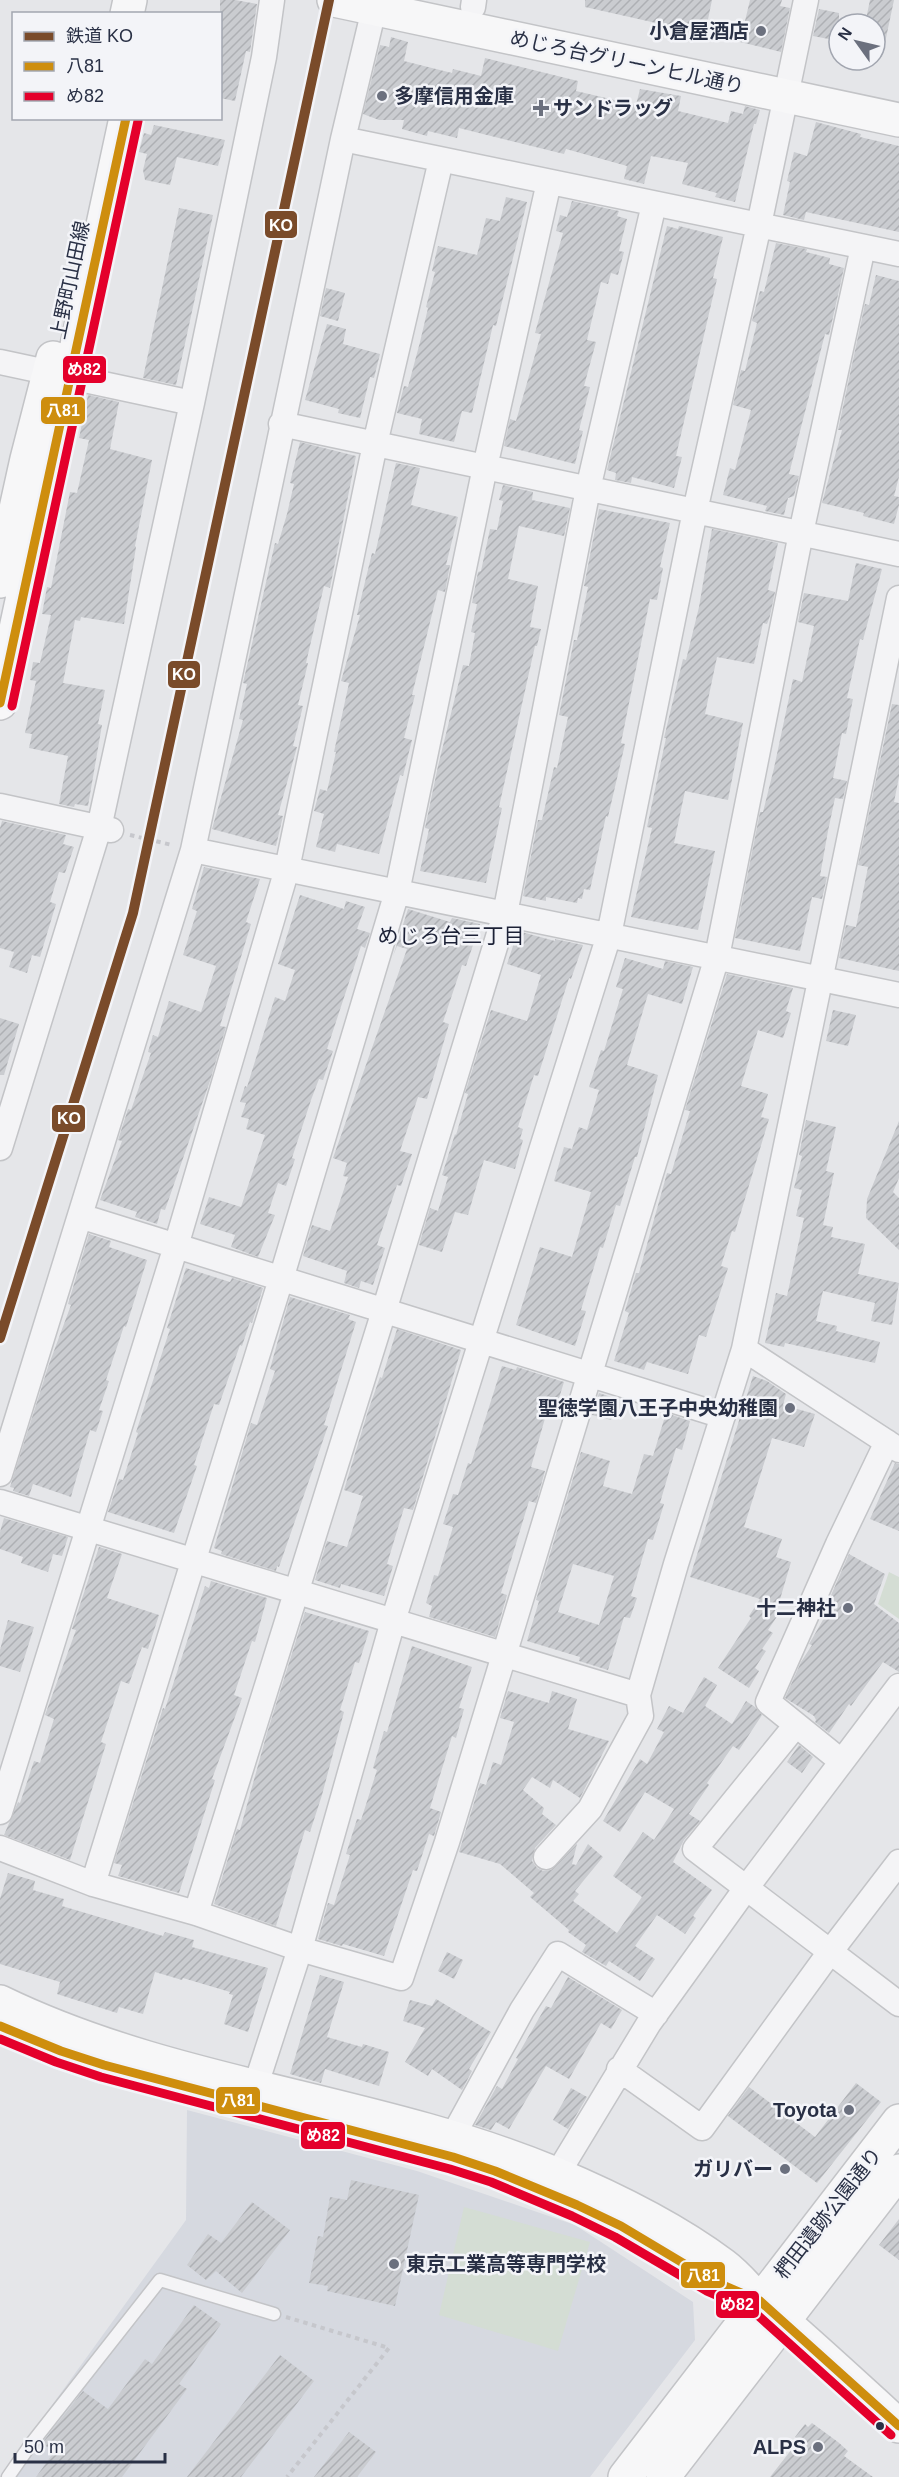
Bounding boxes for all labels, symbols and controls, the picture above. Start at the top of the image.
legend [12,12,222,120]
north arrow [827,12,887,72]
place label: 小倉屋酒店 [649,20,749,42]
marker: 小倉屋酒店 [754,24,768,38]
text: N [835,24,855,43]
text: 鉄道 KO [66,26,133,46]
street label: めじろ台グリーンヒル通り [508,26,746,98]
text: 八81 [66,56,104,76]
place label: 多摩信用金庫 [394,85,514,107]
text: め82 [66,86,104,106]
marker: 多摩信用金庫 [375,89,389,103]
place label: サンドラッグ [553,97,673,119]
marker: サンドラッグ [534,101,548,115]
line badge: KO [264,210,298,239]
text: KO [269,217,293,234]
street label: 上野町山田線 [47,219,93,341]
line badge: め82 [62,355,107,384]
text: め82 [67,361,101,378]
line badge: 八81 [40,396,86,425]
text: 八81 [46,402,80,419]
line badge: KO [167,660,201,689]
text: KO [172,666,196,683]
district label: めじろ台三丁目 [378,924,525,947]
line badge: KO [51,1104,86,1133]
text: KO [57,1110,81,1127]
place label: 聖徳学園八王子中央幼稚園 [538,1397,778,1419]
marker: 聖徳学園八王子中央幼稚園 [783,1401,797,1415]
place label: 十二神社 [756,1597,836,1619]
marker: 十二神社 [841,1601,855,1615]
line badge: 八81 [215,2086,261,2115]
text: 八81 [221,2092,255,2109]
place label: Toyota [773,2099,838,2121]
marker: Toyota [842,2103,856,2117]
line badge: め82 [300,2121,346,2150]
text: め82 [306,2127,340,2144]
street label: 椚田遺跡公園通り [770,2143,886,2283]
place label: ガリバー [693,2158,773,2180]
marker: ガリバー [778,2162,792,2176]
place label: 東京工業高等専門学校 [406,2253,606,2275]
marker: 東京工業高等専門学校 [387,2257,401,2271]
line badge: 八81 [680,2261,726,2289]
text: 八81 [686,2267,720,2284]
line badge: め82 [715,2290,760,2319]
text: め82 [720,2296,754,2313]
unlabelled marker [874,2420,886,2432]
scale bar [15,2426,165,2464]
place label: ALPS [753,2436,806,2458]
text: 50 m [24,2437,64,2457]
marker: ALPS [811,2440,825,2454]

